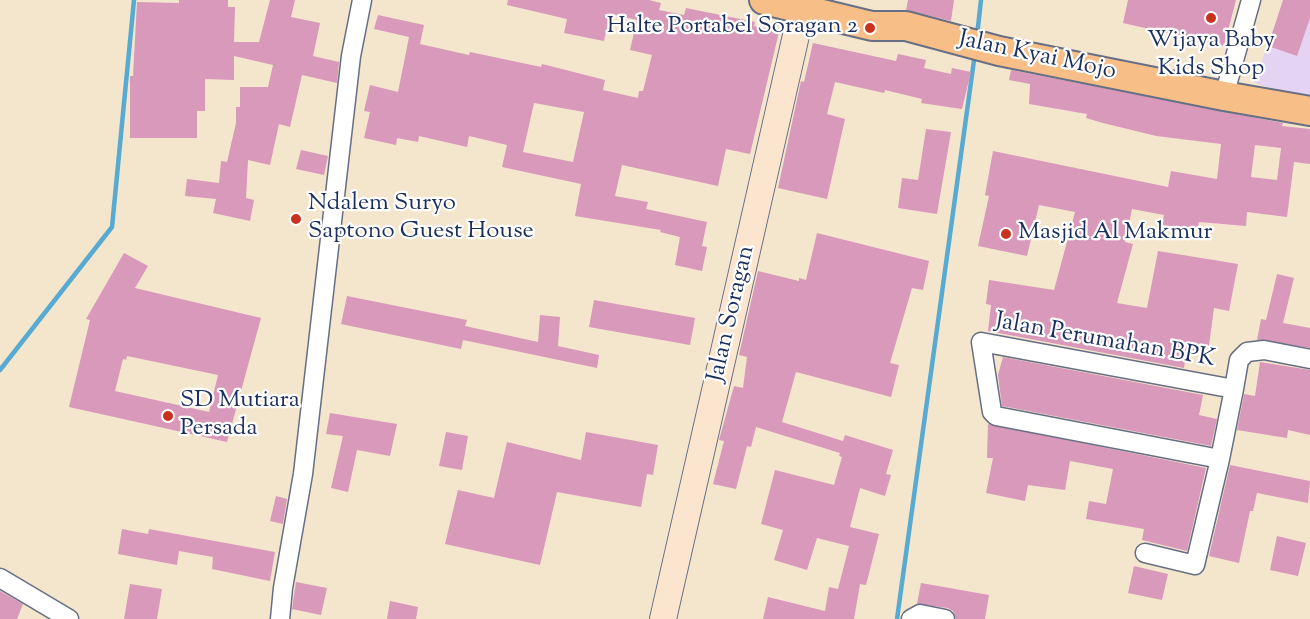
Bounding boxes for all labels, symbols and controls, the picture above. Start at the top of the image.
marker: Wijaya Baby Kids Shop [1204,11,1218,25]
place label: Halte Portabel Soragan 2 [607,14,858,42]
marker: Halte Portabel Soragan 2 [863,21,877,35]
street label: Jalan Kyai Mojo [955,26,1119,88]
place label: Wijaya Baby Kids Shop [1147,28,1275,84]
place label: Ndalem Suryo Saptono Guest House [308,191,534,247]
marker: Ndalem Suryo Saptono Guest House [289,212,303,226]
place label: Masjid Al Makmur [1018,220,1213,248]
marker: Masjid Al Makmur [999,227,1013,241]
street label: Jalan Soragan [703,243,763,385]
street label: Jalan Perumahan BPK [993,308,1217,376]
place label: SD Mutiara Persada [180,388,300,444]
marker: SD Mutiara Persada [161,409,175,423]

